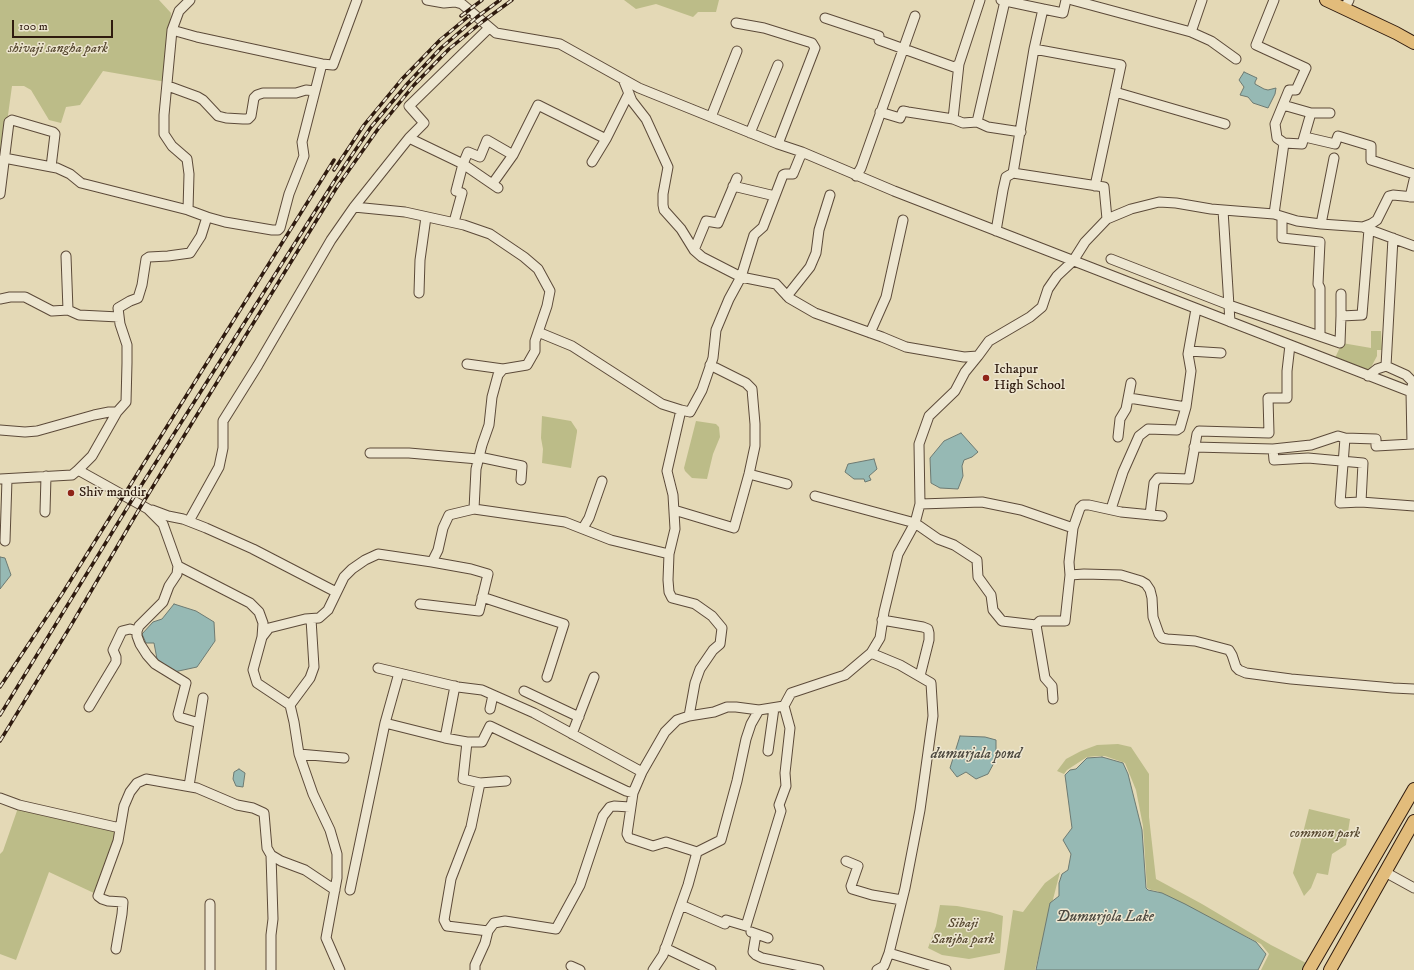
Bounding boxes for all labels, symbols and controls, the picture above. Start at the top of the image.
scale bar [14,12,115,38]
text: 100 m [19,19,48,34]
park label: shivaji sangha park [8,41,108,57]
place label: Ichapur High School [994,362,1065,394]
marker: Ichapur High School [981,373,991,383]
place label: Shiv mandir [79,485,146,501]
marker: Shiv mandir [66,488,76,498]
water label: dumurjala pond [931,746,1021,764]
park label: common park [1290,826,1360,842]
water label: Dumurjola Lake [1056,909,1154,927]
park label: Sibaji Sanjha park [932,916,994,948]

